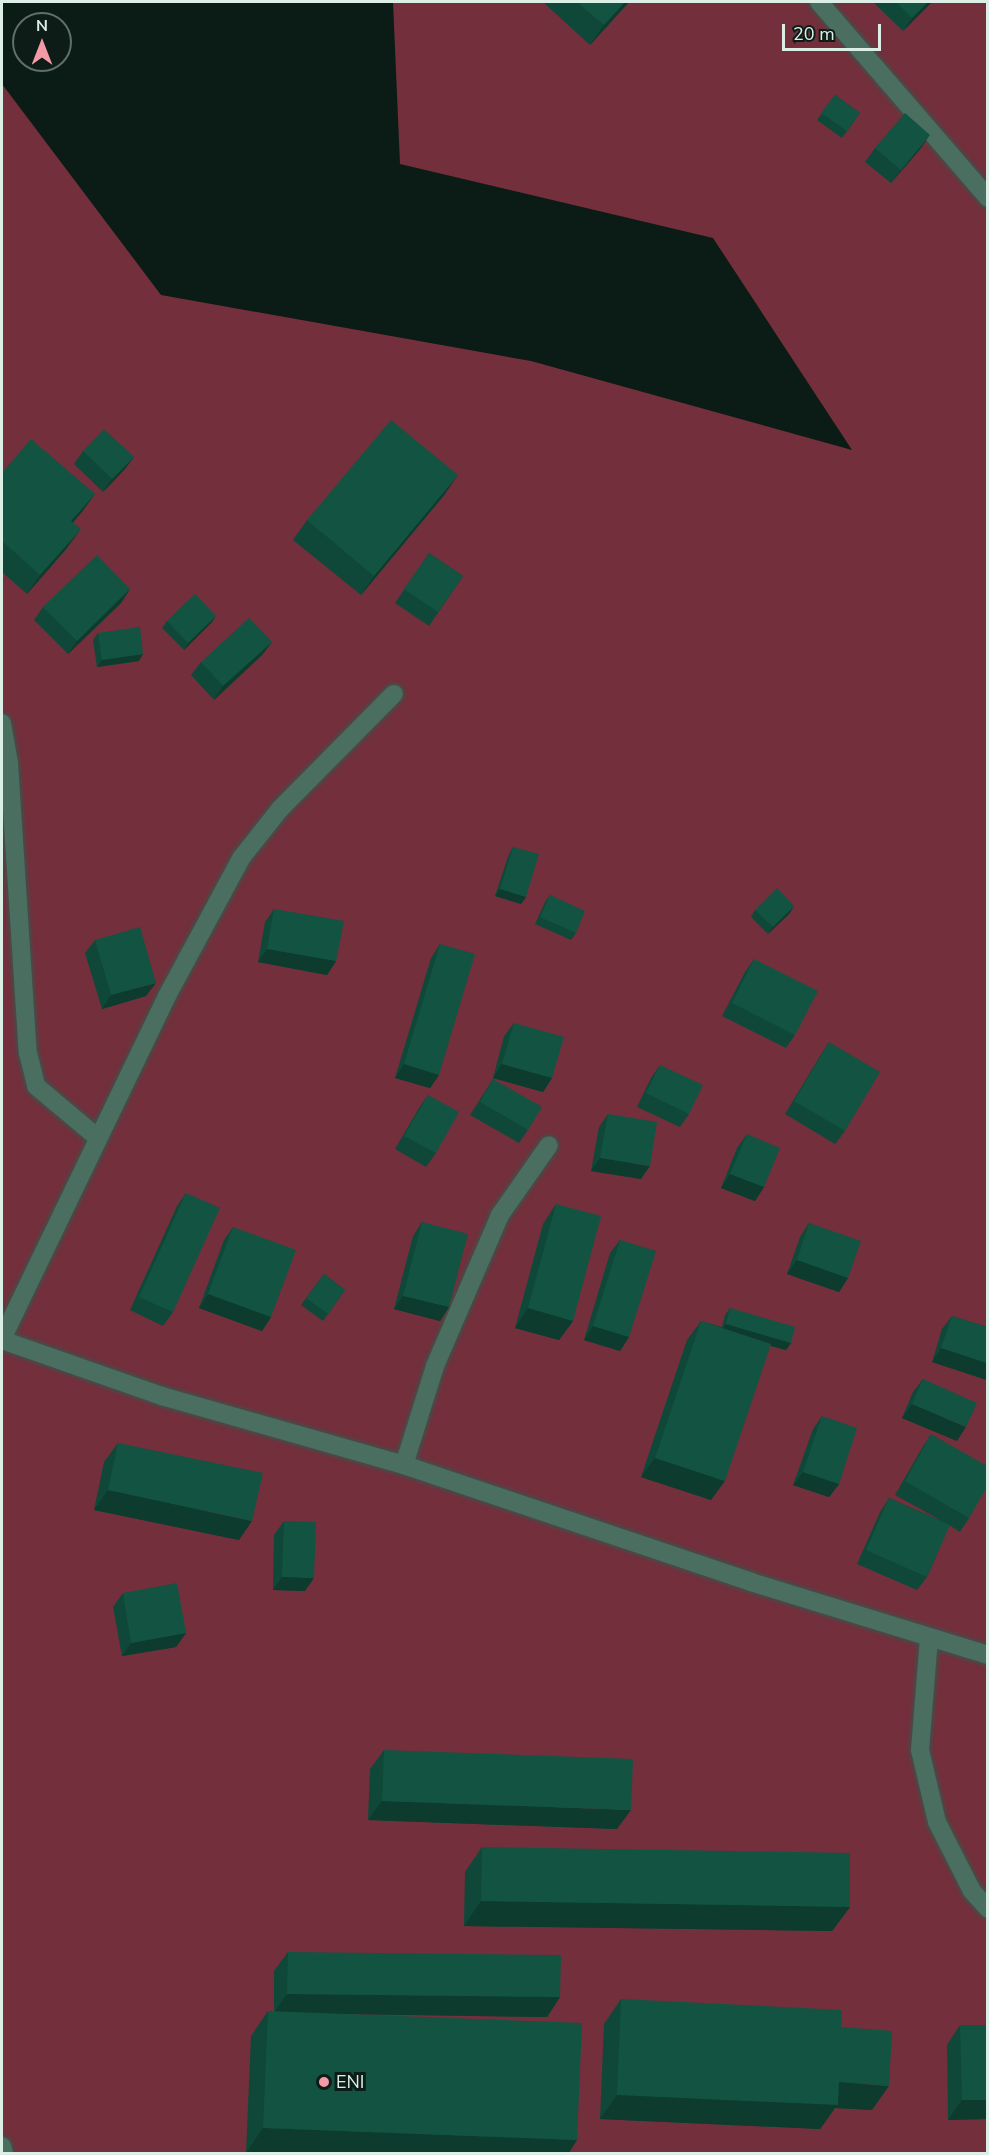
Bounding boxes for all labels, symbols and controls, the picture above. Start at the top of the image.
north arrow [12,12,72,72]
scale bar [785,12,884,50]
text: N [36,15,48,37]
text: 20 m [793,22,835,46]
place label: ENI [336,2071,364,2093]
marker: ENI [317,2075,331,2089]

